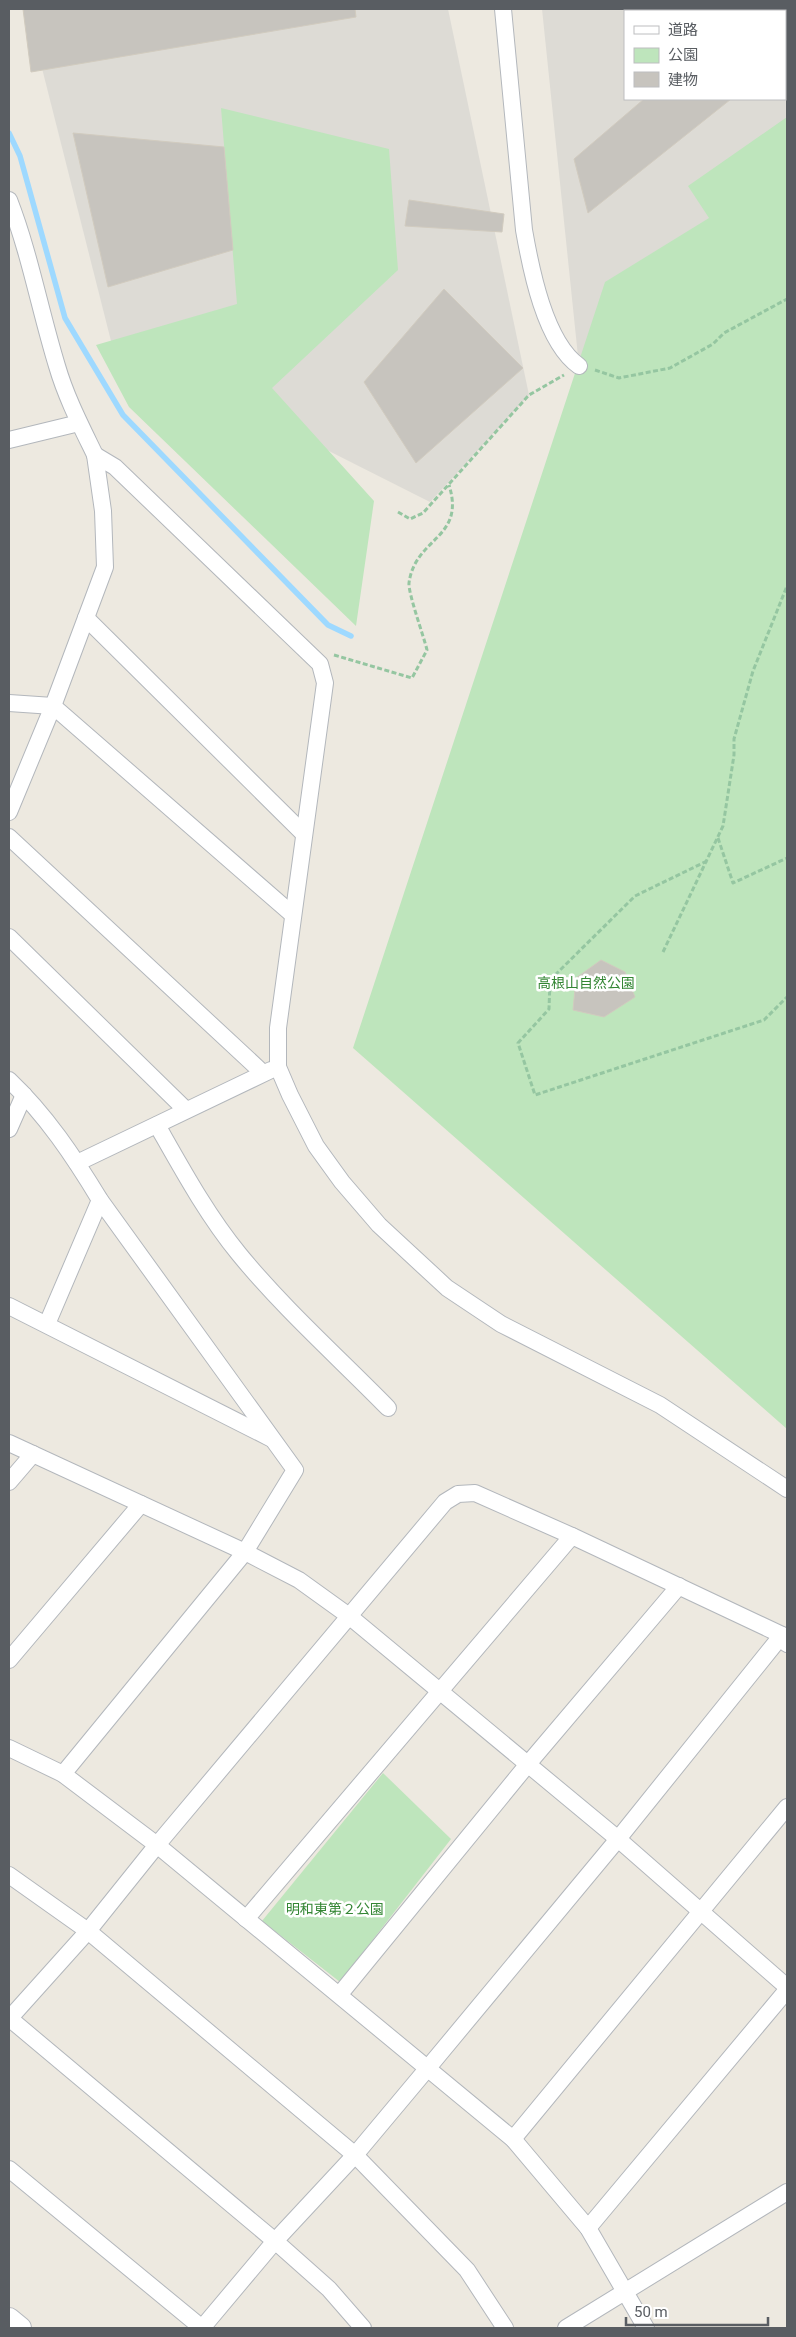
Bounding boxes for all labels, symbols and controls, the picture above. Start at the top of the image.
legend [624,10,786,100]
text: 道路 [668,21,698,39]
text: 公園 [668,46,698,64]
text: 建物 [668,71,698,89]
park label: 高根山自然公園 [537,975,635,991]
park label: 明和東第２公園 [286,1901,384,1917]
scale bar [626,2294,768,2326]
text: 50 m [634,2303,668,2321]

